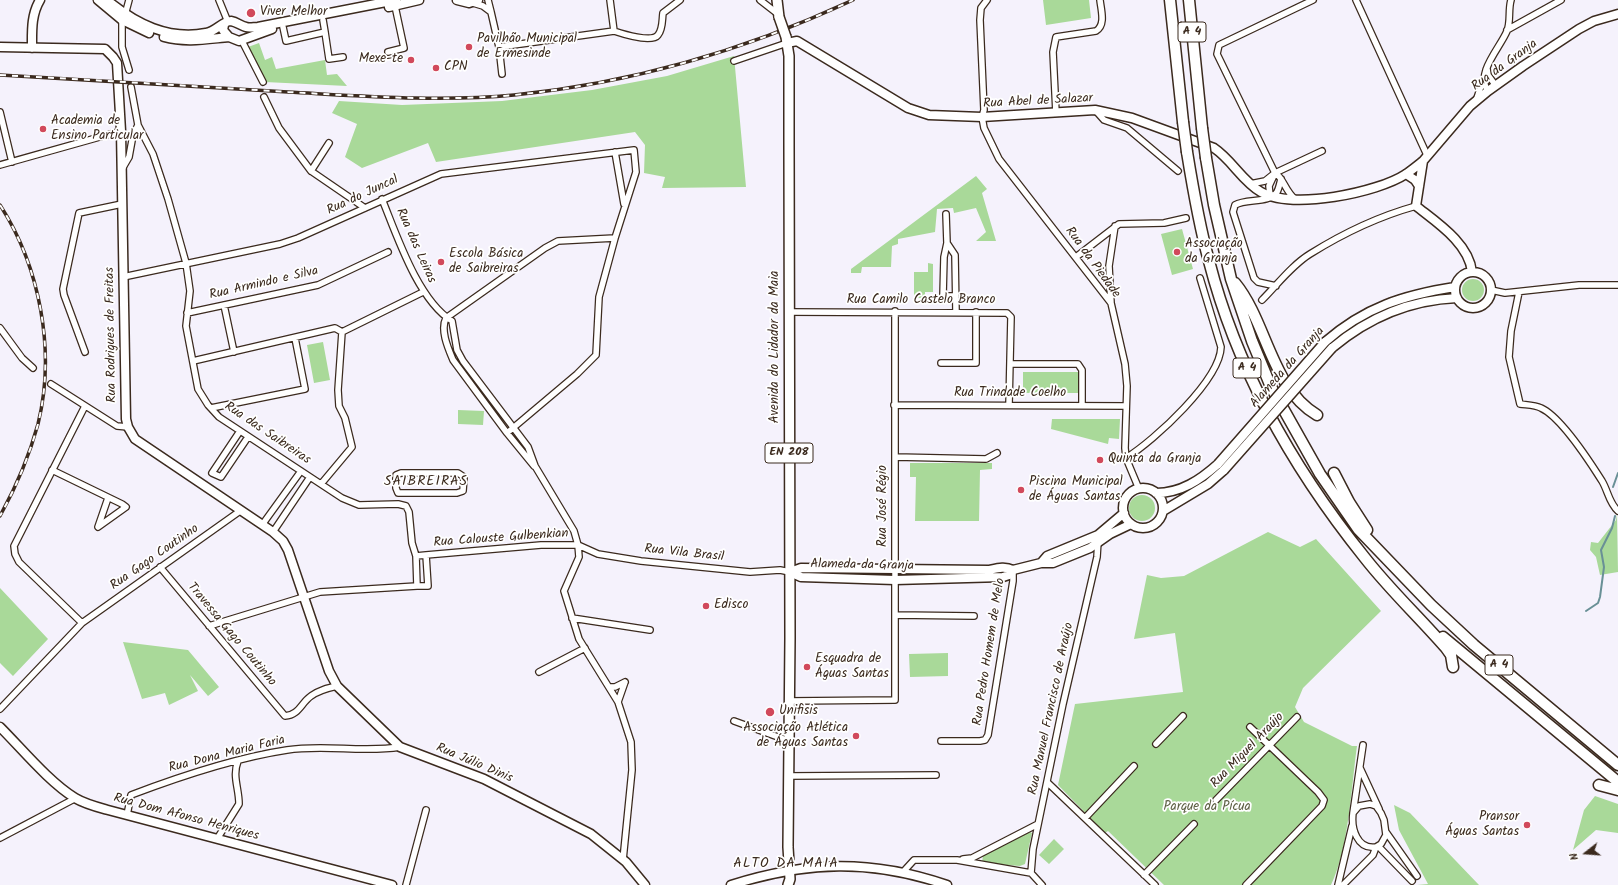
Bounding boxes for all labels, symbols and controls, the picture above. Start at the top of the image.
place label: Viver Melhor [260,5,327,21]
marker: Viver Melhor [245,7,257,19]
road number: A 4 [1178,22,1206,42]
place label: Pavilhão Municipal de Ermesinde [477,32,577,63]
street label: Rua da Granja [1469,37,1541,95]
marker: Pavilhão Municipal de Ermesinde [464,42,474,52]
place label: Mexe-te [359,52,403,68]
marker: Mexe-te [406,55,416,65]
place label: CPN [444,60,468,76]
marker: CPN [431,63,441,73]
street label: Rua Abel de Salazar [983,91,1093,113]
place label: Academia de Ensino Particular [51,114,143,145]
marker: Academia de Ensino Particular [38,124,48,134]
street label: Rua do Juncal [325,173,401,219]
street label: Rua das Leiras [392,206,438,286]
street label: Rua da Piedade [1061,224,1123,302]
place label: Associação da Granja [1185,237,1243,268]
place label: Escola Básica de Saibreiras [449,247,523,278]
marker: Associação da Granja [1172,247,1182,257]
marker: Escola Básica de Saibreiras [436,257,446,267]
street label: Rua Armindo e Silva [208,264,320,304]
street label: Rua Rodrigues de Freitas [103,267,121,403]
street label: Avenida do Lidador da Maia [768,271,784,423]
street label: Rua Camilo Castelo Branco [847,293,995,309]
street label: Alameda da Granja [1248,324,1328,412]
road number: A 4 [1233,358,1261,378]
street label: Rua Trindade Coelho [954,386,1066,402]
street label: Rua das Saibreiras [221,399,313,469]
road number: EN 208 [765,443,813,463]
place label: Quinta da Granja [1108,452,1201,468]
marker: Quinta da Granja [1095,455,1105,465]
street label: Rua José Régio [876,465,892,547]
district label: SAIBREIRAS [384,475,468,491]
place label: Piscina Municipal de Águas Santas [1029,475,1123,506]
marker: Piscina Municipal de Águas Santas [1016,485,1026,495]
street label: Rua Gago Coutinho [108,522,202,594]
street label: Rua Calouste Gulbenkian [433,527,569,551]
street label: Rua Vila Brasil [643,542,725,566]
street label: Alameda da Granja [810,557,914,575]
street label: Rua Pedro Homem de Melo [971,577,1009,727]
street label: Travessa Gago Coutinho [183,580,279,690]
place label: Edisco [714,598,748,614]
marker: Edisco [701,601,711,611]
street label: Rua Manuel Francisco de Araújo [1026,621,1078,797]
place label: Esquadra de Águas Santas [815,652,889,683]
road number: A 4 [1485,655,1513,675]
marker: Esquadra de Águas Santas [802,662,812,672]
place label: Unifisis [779,704,818,720]
marker: Unifisis [764,706,776,718]
street label: Rua Miguel Araújo [1208,710,1288,792]
place label: Associação Atlética de Águas Santas [743,721,848,752]
marker: Associação Atlética de Águas Santas [851,731,861,741]
street label: Rua Dona Maria Faria [167,733,287,777]
street label: Rua Júlio Dinis [433,741,515,787]
street label: Rua Dom Afonso Henriques [112,791,260,845]
park label: Parque da Pícua [1163,800,1251,816]
place label: Pransor Águas Santas [1445,810,1519,841]
marker: Pransor Águas Santas [1522,820,1532,830]
north arrow [1566,833,1606,873]
text: N [1565,851,1584,862]
district label: ALTO DA MAIA [733,857,839,873]

